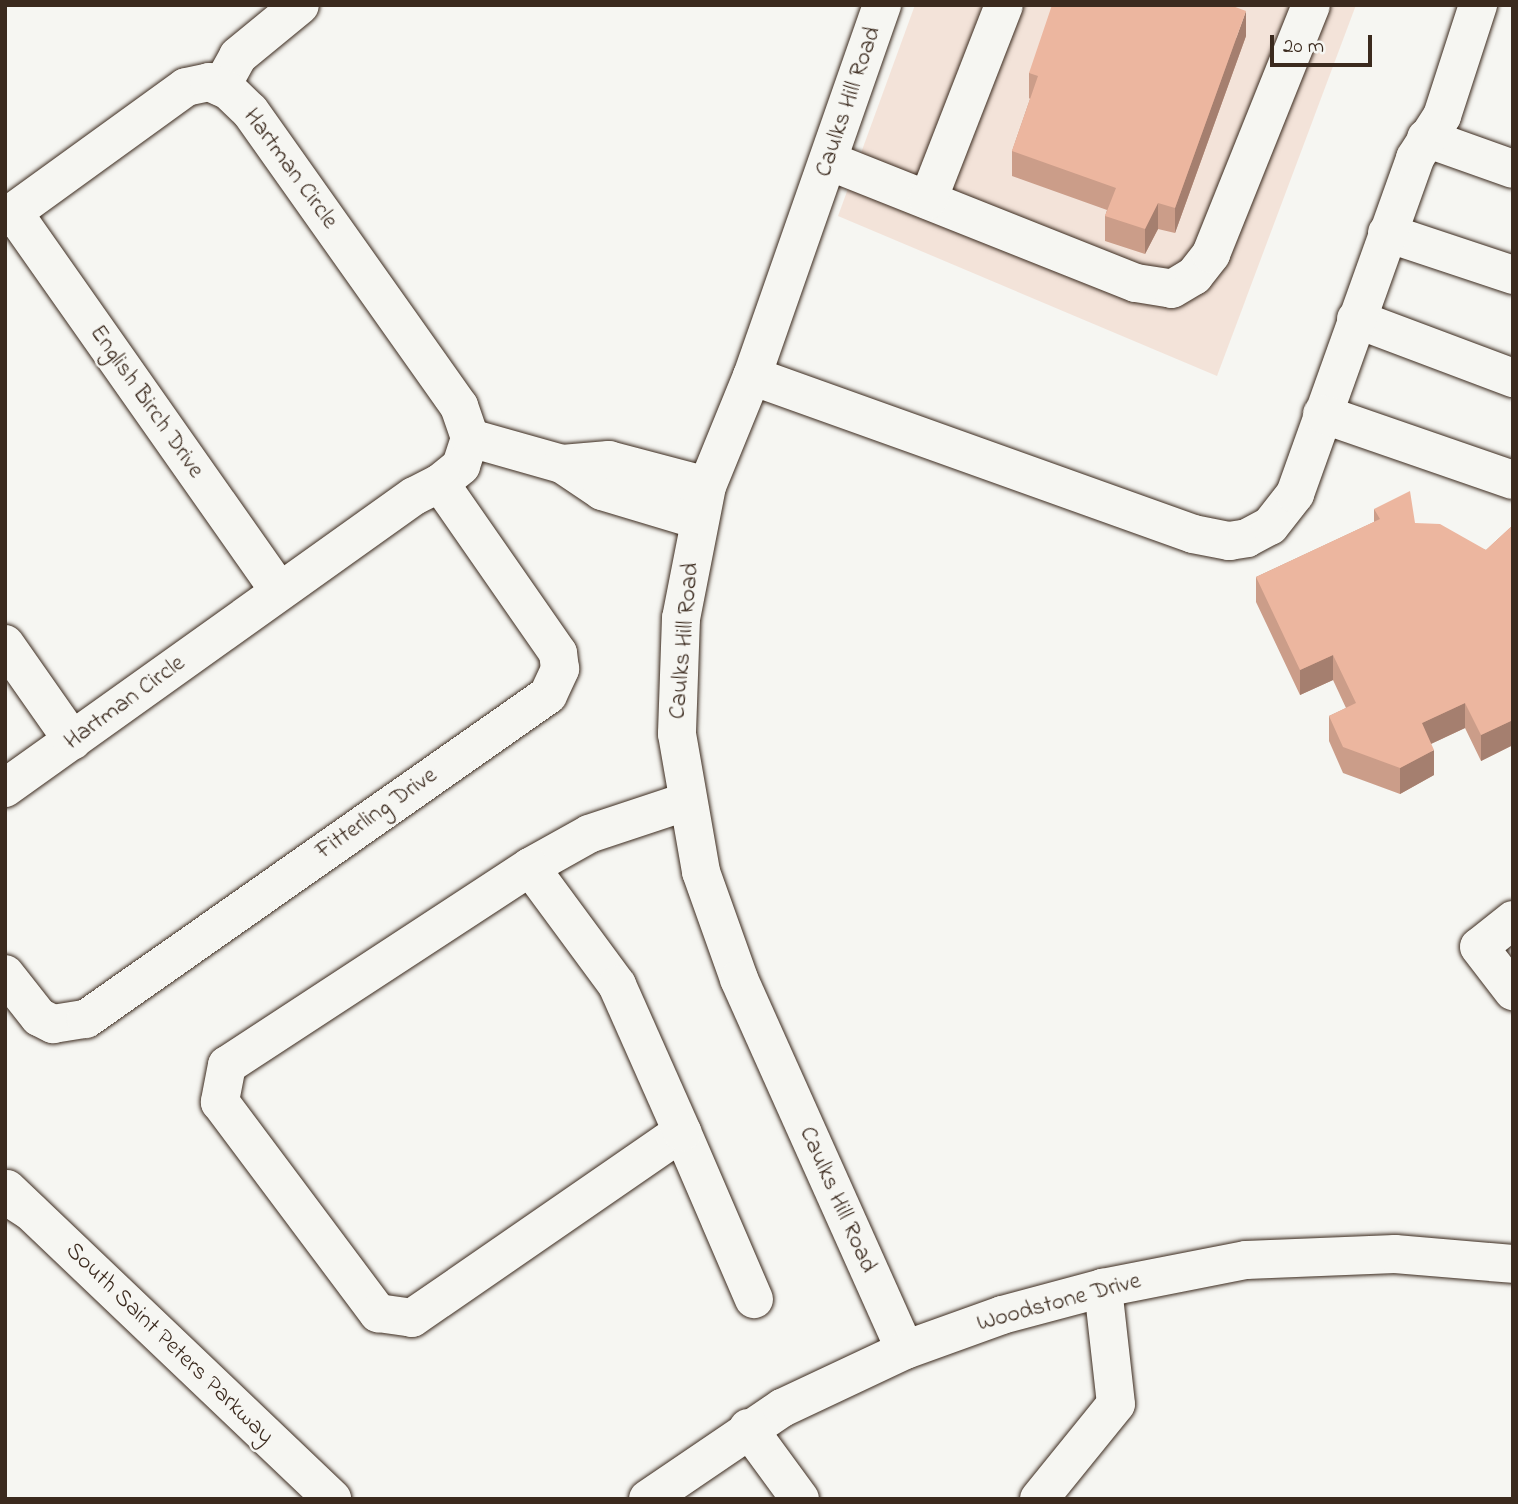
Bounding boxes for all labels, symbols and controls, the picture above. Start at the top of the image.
scale bar [1273,21,1374,65]
street label: Caulks Hill Road [810,23,888,181]
text: 20 m [1283,32,1324,62]
street label: Hartman Circle [237,103,343,235]
street label: English Birch Drive [83,320,209,484]
street label: Caulks Hill Road [664,562,706,720]
street label: Hartman Circle [59,650,191,756]
street label: Fitterling Drive [311,762,443,866]
street label: Caulks Hill Road [792,1122,882,1278]
street label: South Saint Peters Parkway [59,1237,279,1451]
street label: Woodstone Drive [974,1267,1144,1339]

